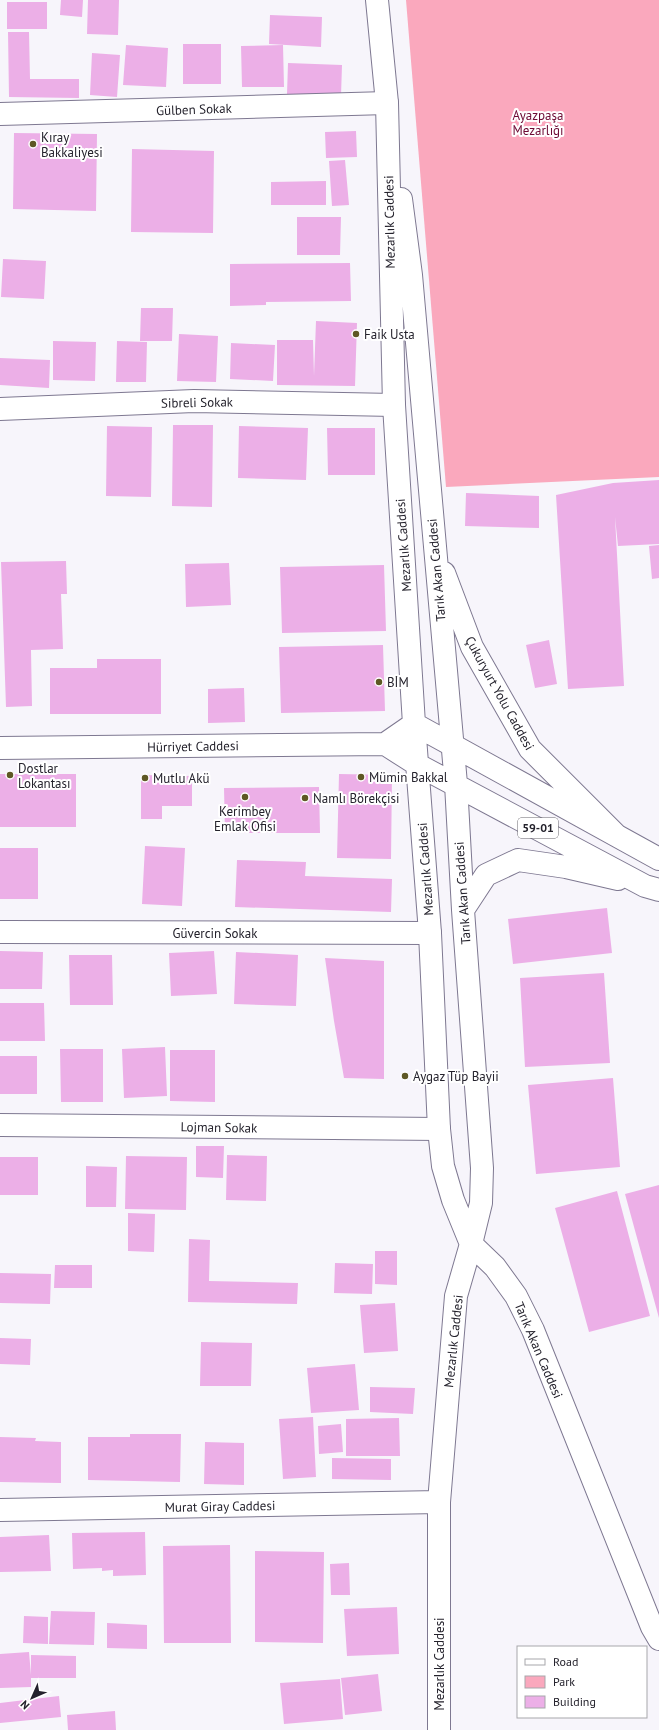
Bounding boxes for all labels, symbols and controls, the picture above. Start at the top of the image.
street label: Gülben Sokak [156,100,233,119]
park label: Ayazpaşa Mezarlığı [512,107,564,139]
place label: Kıray Bakkaliyesi [41,129,103,161]
marker: Kıray Bakkaliyesi [28,139,38,149]
street label: Mezarlık Caddesi [380,175,399,269]
place label: Faik Usta [364,326,415,343]
marker: Faik Usta [351,329,361,339]
street label: Sibreli Sokak [161,393,234,412]
street label: Mezarlık Caddesi [392,498,415,592]
street label: Tarık Akan Caddesi [424,518,449,622]
street label: Çukuryurt Yolu Caddesi [461,633,538,753]
place label: BİM [387,674,409,691]
marker: BİM [374,677,384,687]
street label: Hürriyet Caddesi [147,737,239,756]
place label: Dostlar Lokantası [18,760,71,792]
place label: Mümin Bakkal [369,769,448,786]
marker: Dostlar Lokantası [5,770,15,780]
place label: Mutlu Akü [153,770,209,787]
marker: Mümin Bakkal [356,772,366,782]
marker: Mutlu Akü [140,773,150,783]
place label: Namlı Börekçisi [313,790,399,807]
marker: Kerimbey Emlak Ofisi [240,792,250,802]
marker: Namlı Börekçisi [300,793,310,803]
place label: Kerimbey Emlak Ofisi [214,803,276,835]
road number: 59-01 [518,818,558,838]
street label: Mezarlık Caddesi [414,822,437,916]
street label: Tarık Akan Caddesi [450,841,475,945]
street label: Güvercin Sokak [173,925,258,942]
place label: Aygaz Tüp Bayii [413,1068,499,1085]
marker: Aygaz Tüp Bayii [400,1071,410,1081]
street label: Lojman Sokak [180,1118,258,1137]
street label: Mezarlık Caddesi [440,1294,467,1388]
street label: Tarık Akan Caddesi [511,1299,567,1401]
street label: Murat Giray Caddesi [165,1497,275,1516]
street label: Mezarlık Caddesi [431,1617,448,1711]
legend [517,1646,647,1718]
text: Road [553,1654,578,1669]
text: Park [553,1674,575,1689]
north arrow [12,1678,52,1718]
text: Building [553,1694,596,1709]
text: N [17,1698,32,1713]

